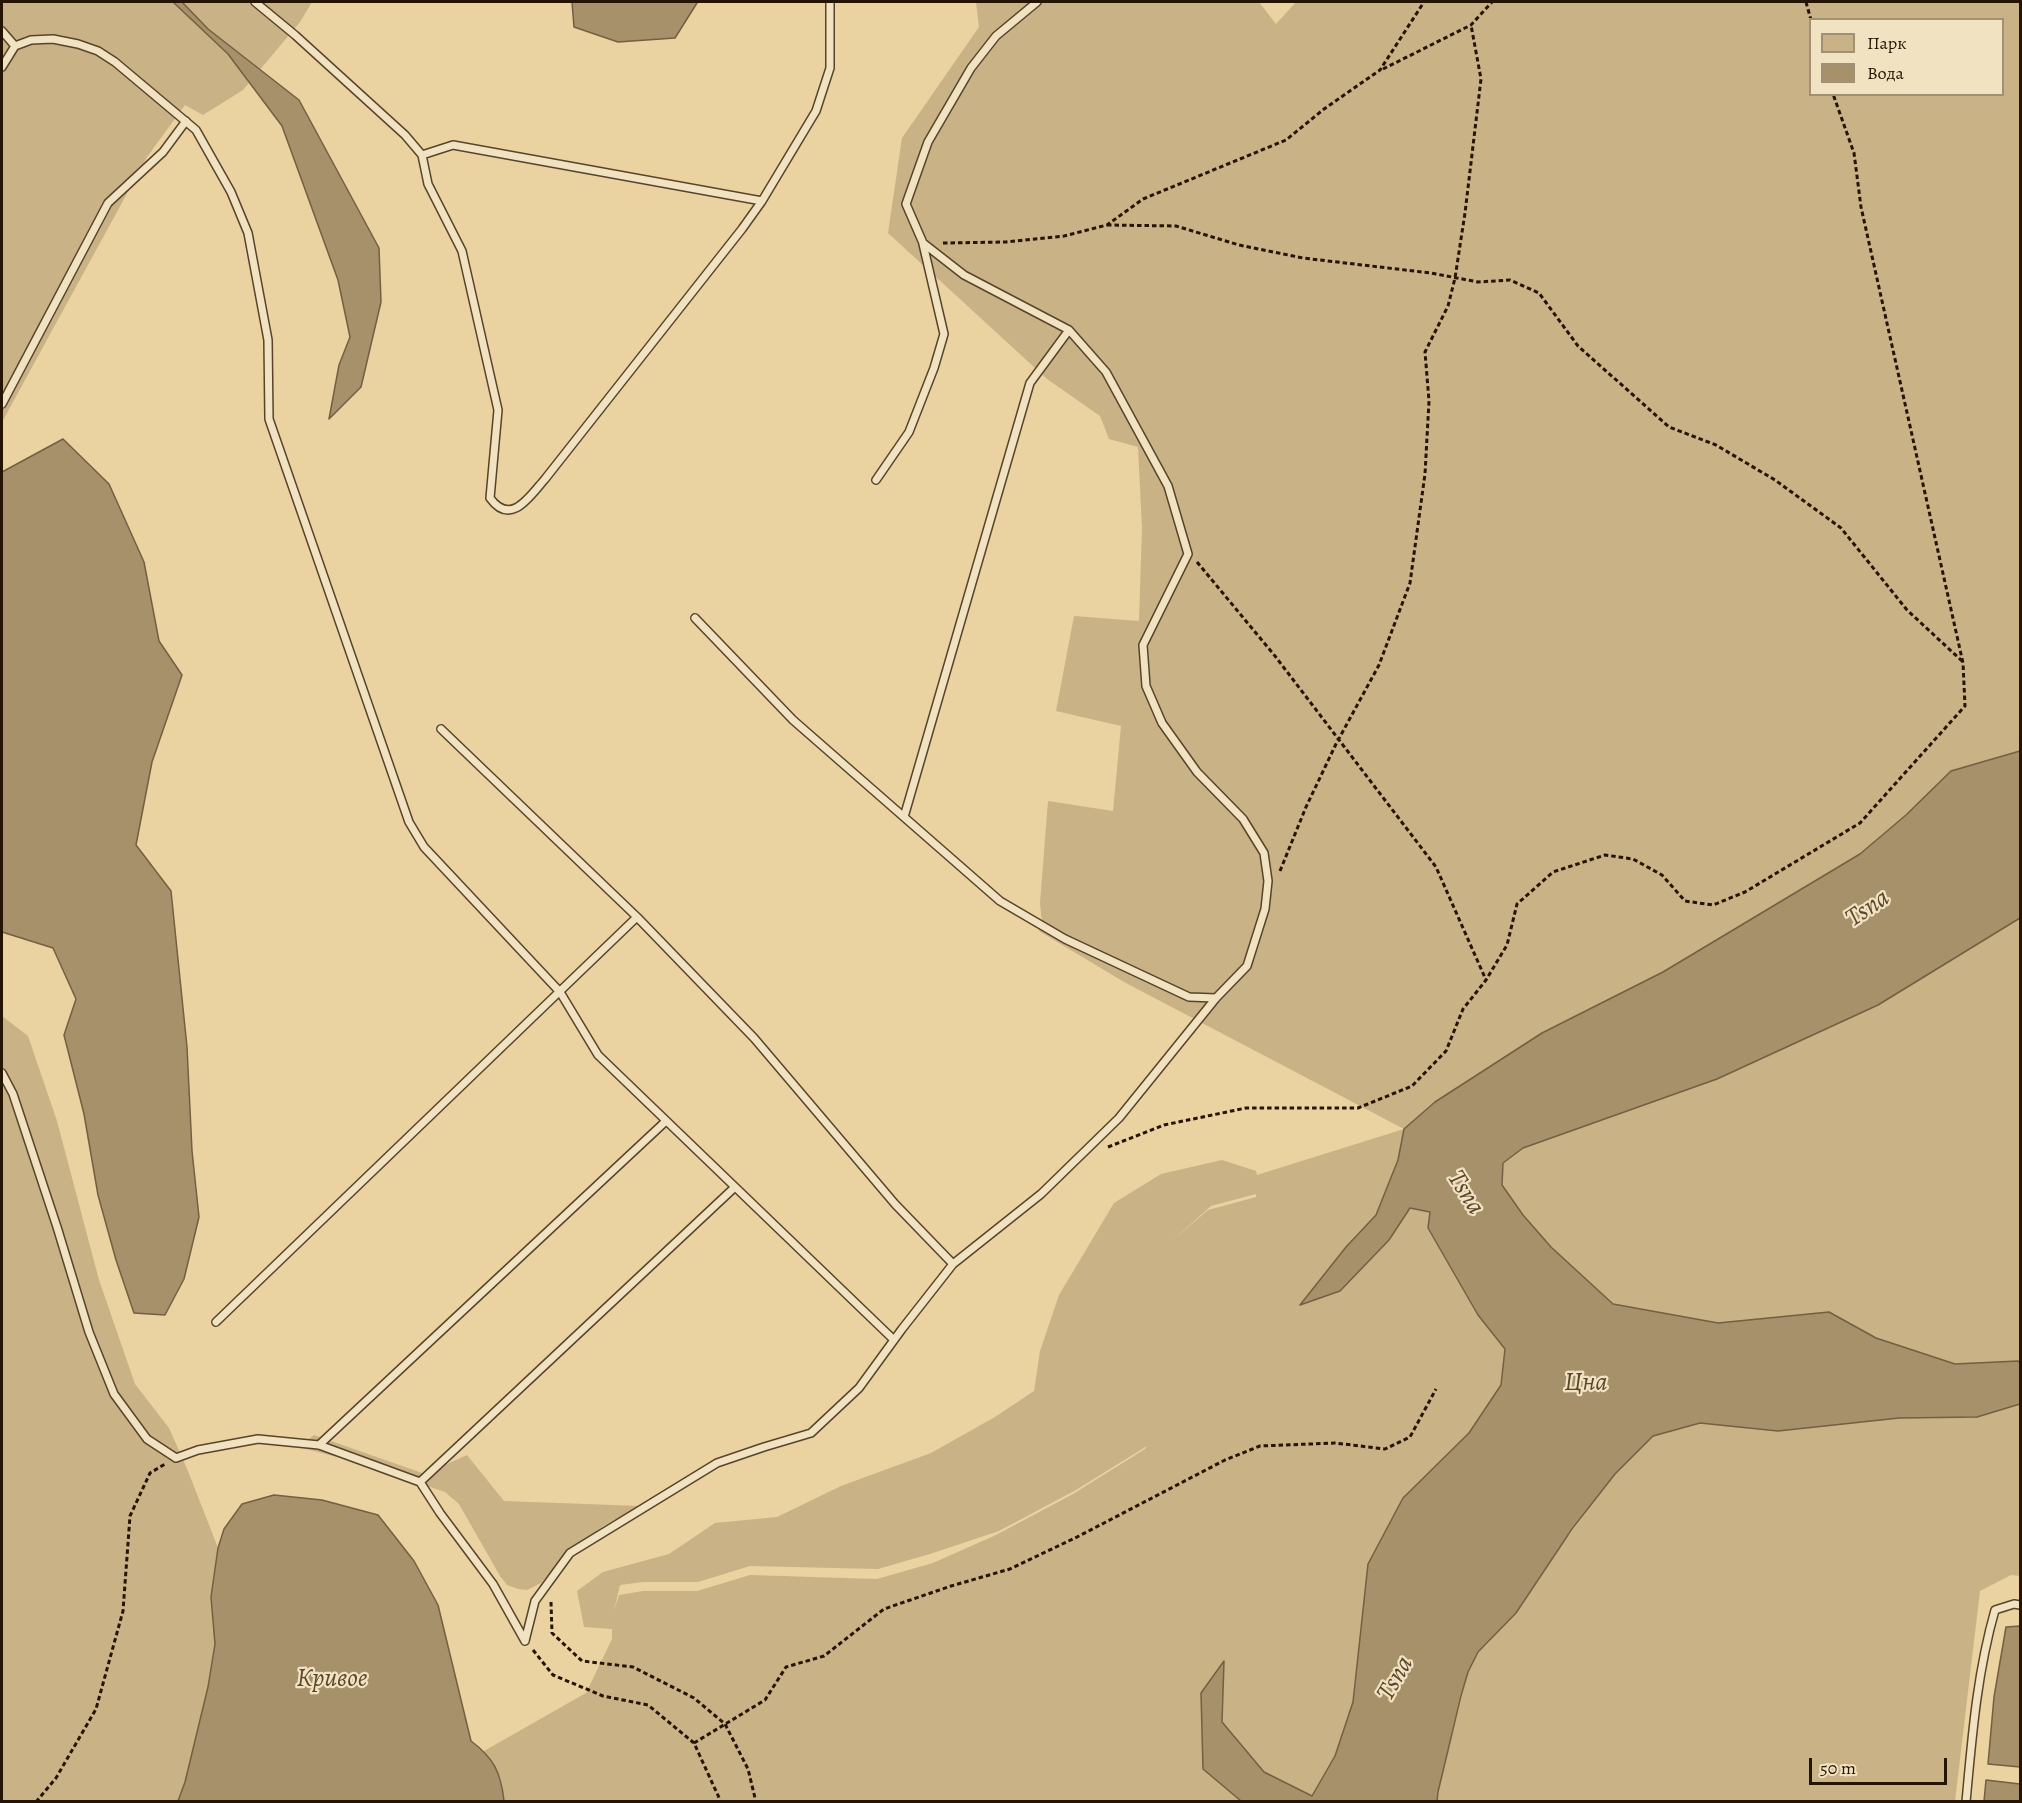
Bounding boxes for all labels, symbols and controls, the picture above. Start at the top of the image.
legend [1809,18,2004,96]
text: Парк [1867,31,1907,55]
text: Вода [1867,61,1904,85]
water label: Tsna [1840,883,1896,935]
water label: Tsna [1440,1165,1490,1221]
water label: Цна [1564,1368,1608,1400]
water label: Tsna [1371,1651,1421,1707]
water label: Кривое [297,1664,367,1696]
scale bar [1812,1746,1950,1784]
text: 50 m [1820,1756,1856,1780]

